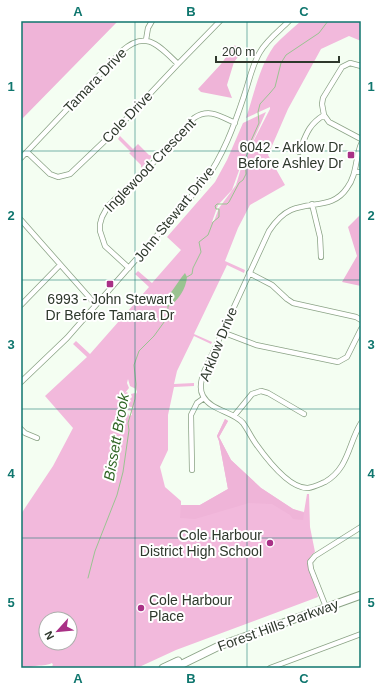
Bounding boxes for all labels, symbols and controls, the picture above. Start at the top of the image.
text: A [73,4,83,19]
text: B [186,4,196,19]
text: C [299,4,309,19]
scale bar [216,38,339,64]
street label: Tamara Drive [60,44,130,115]
text: 200 m [222,45,255,59]
text: 1 [7,79,15,94]
text: 1 [367,79,375,94]
street label: Cole Drive [99,88,156,146]
street label: Inglewood Crescent [101,115,199,215]
place label: 6042 - Arklow Dr Before Ashley Dr [238,139,343,171]
marker: 6042 - Arklow Dr Before Ashley Dr [346,150,356,160]
street label: John Stewart Drive [131,163,218,265]
text: 2 [7,208,15,223]
text: 2 [367,208,375,223]
marker: 6993 - John Stewart Dr Before Tamara Dr [105,279,115,289]
place label: 6993 - John Stewart Dr Before Tamara Dr [46,291,175,323]
street label: Arklow Drive [196,304,240,383]
text: 3 [7,337,15,352]
text: 3 [367,337,375,352]
water label: Bissett Brook [100,391,132,482]
text: 4 [7,466,15,481]
text: 4 [367,466,375,481]
place label: Cole Harbour District High School [140,527,262,559]
marker: Cole Harbour District High School [265,538,275,548]
place label: Cole Harbour Place [149,592,233,624]
text: 5 [7,595,15,610]
text: 5 [367,595,375,610]
street label: Forest Hills Parkway [215,596,341,654]
marker: Cole Harbour Place [136,603,146,613]
north arrow [38,611,78,651]
text: N [42,629,56,642]
text: A [73,671,83,686]
text: B [186,671,196,686]
text: C [299,671,309,686]

